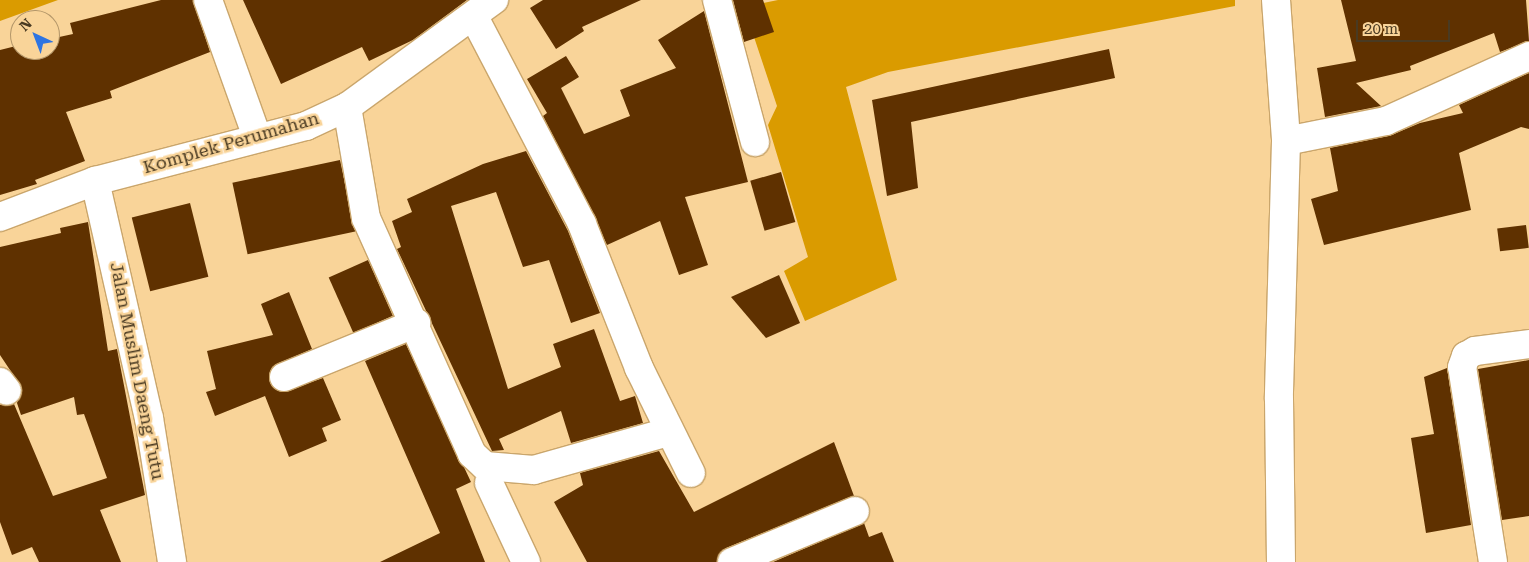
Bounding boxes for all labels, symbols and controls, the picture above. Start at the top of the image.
north arrow [10,10,60,60]
scale bar [1359,10,1453,42]
text: N [16,15,35,34]
text: 20 m [1364,20,1398,38]
street label: Komplek Perumahan [141,108,321,178]
street label: Jalan Muslim Daeng Tutu [105,261,169,481]

